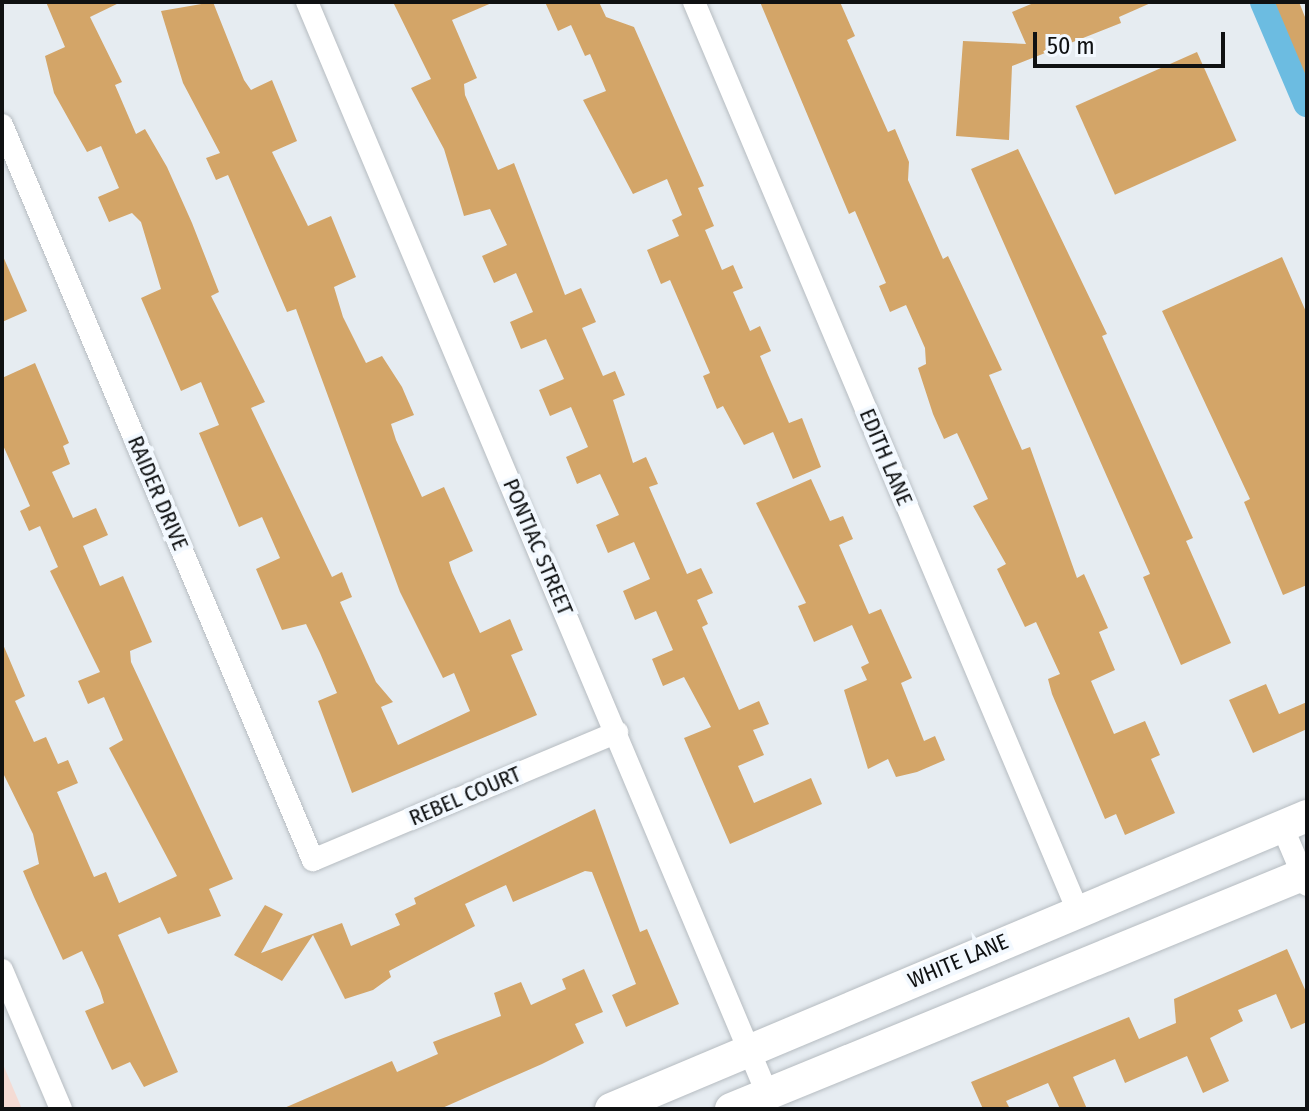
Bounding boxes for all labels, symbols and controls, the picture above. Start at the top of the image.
scale bar [1037,16,1229,66]
text: 50 m [1047,32,1095,60]
street label: EDITH LANE [854,405,918,509]
street label: RAIDER DRIVE [122,432,194,554]
street label: PONTIAC STREET [497,475,579,619]
street label: REBEL COURT [405,761,525,831]
street label: WHITE LANE [904,928,1012,994]

